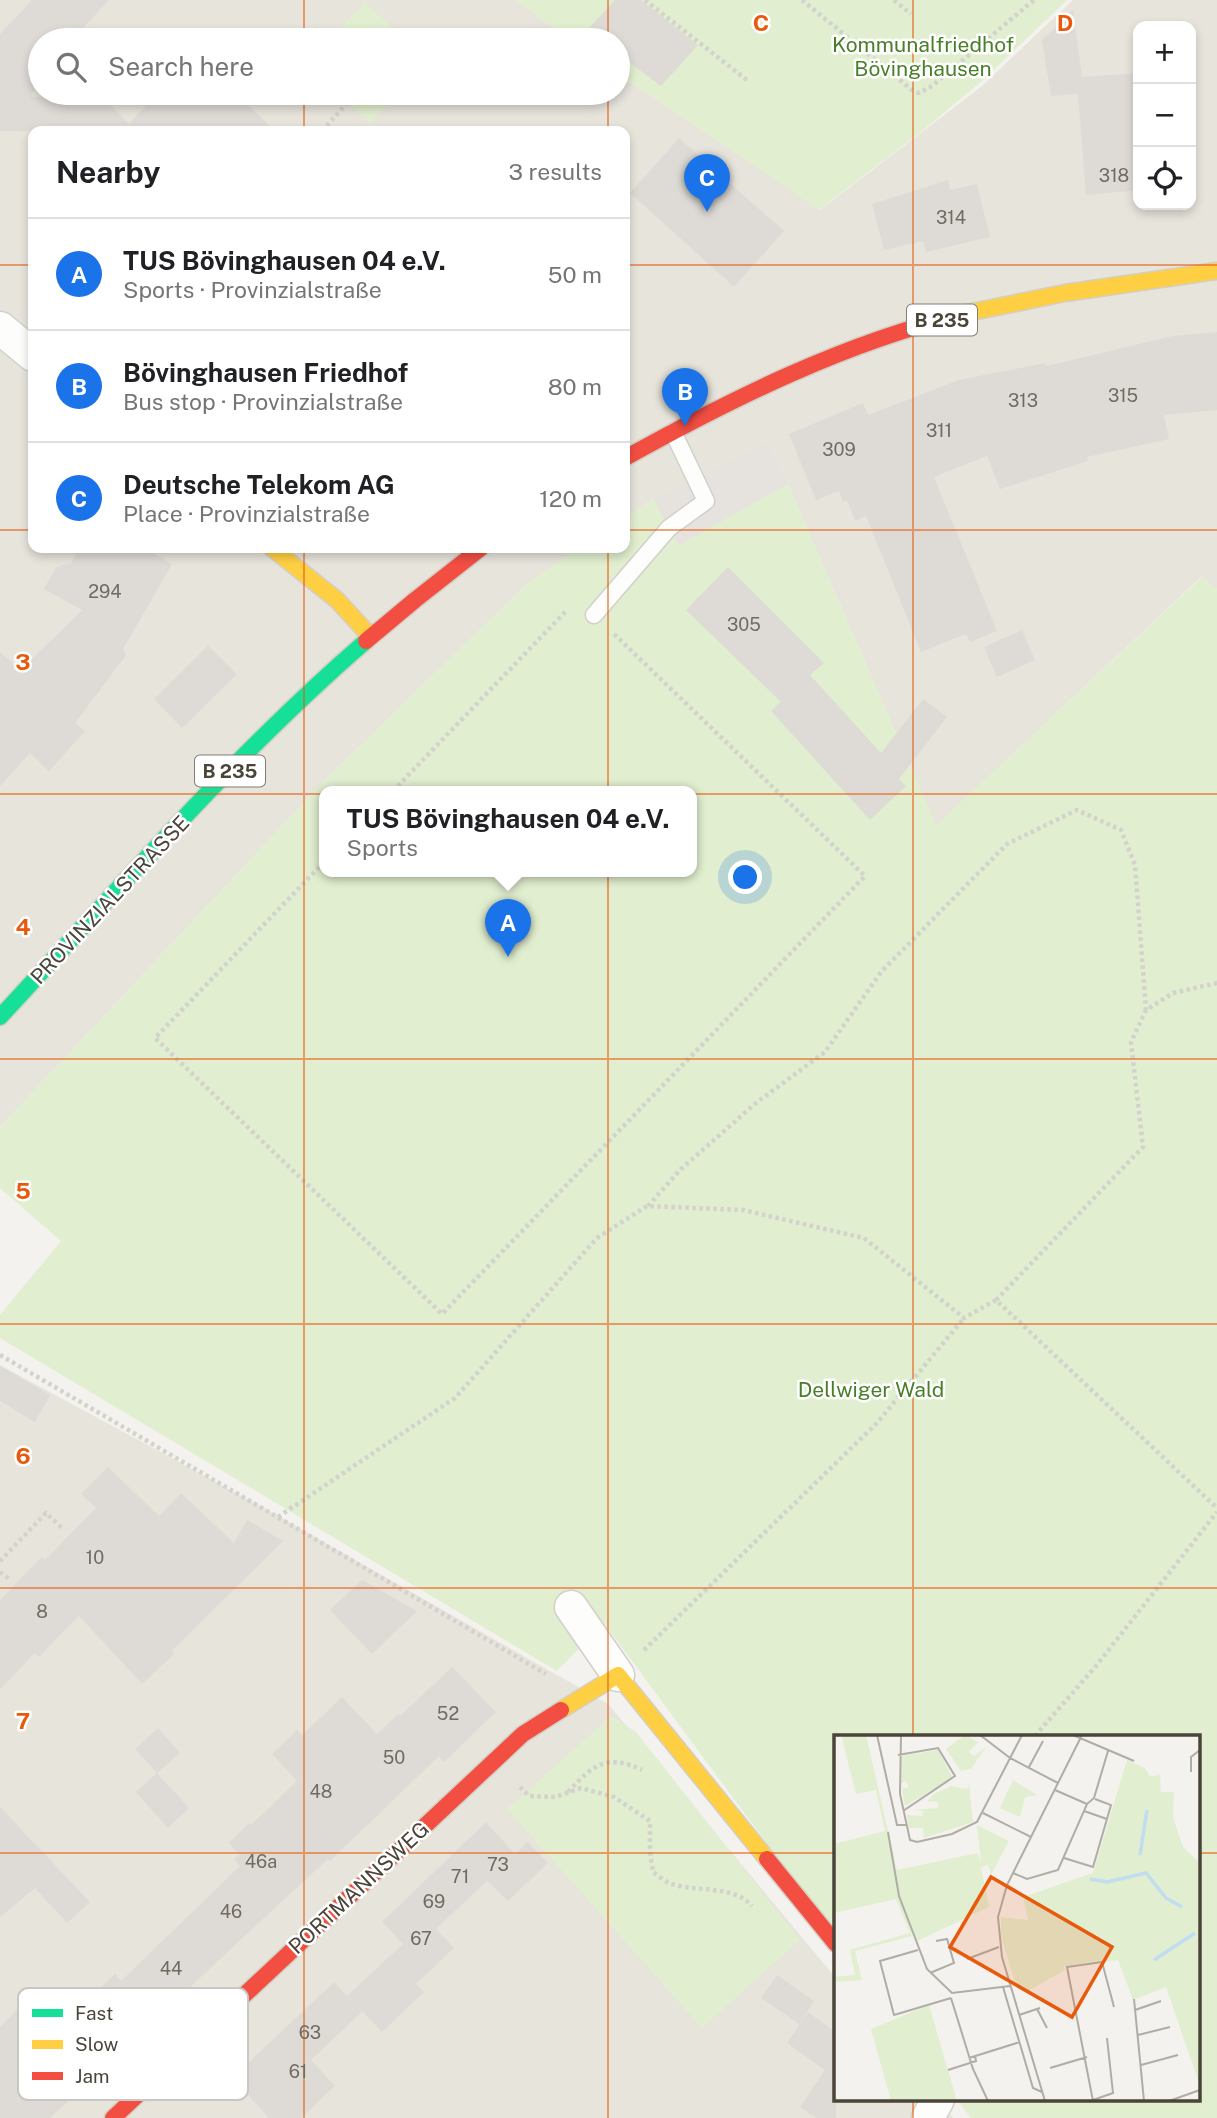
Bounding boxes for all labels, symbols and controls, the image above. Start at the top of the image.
text: C [753,9,769,36]
text: D [1057,9,1073,36]
map controls [1133,21,1196,210]
button: + [1133,21,1196,84]
search box [28,28,630,105]
park label: Kommunalfriedhof Bövinghausen [832,32,1014,81]
icon: search [52,48,90,86]
text: Search here [108,51,254,82]
button: − [1133,84,1196,147]
button: locate [1133,147,1196,210]
text: Nearby [56,154,160,190]
pin: C [684,154,730,212]
text: 3 results [508,158,602,185]
house number: 318 [1099,165,1129,186]
house number: 314 [936,207,966,228]
text: TUS Bövinghausen 04 e.V. [123,245,446,276]
text: A [71,261,87,288]
text: 50 m [548,261,602,288]
text: Sports · Provinzialstraße [123,276,382,303]
road number: B 235 [907,304,977,336]
text: Bövinghausen Friedhof [123,357,408,388]
pin: B [662,368,708,426]
text: B [71,373,87,400]
text: 80 m [548,373,602,400]
house number: 315 [1108,385,1138,406]
text: Bus stop · Provinzialstraße [123,388,403,415]
house number: 313 [1008,390,1038,411]
house number: 311 [926,420,952,441]
house number: 309 [822,439,856,460]
text: Deutsche Telekom AG [123,469,395,500]
text: C [71,485,87,512]
text: 120 m [539,485,602,512]
text: Place · Provinzialstraße [123,500,370,527]
house number: 294 [88,581,122,602]
house number: 305 [727,614,761,635]
text: 3 [15,648,31,675]
road number: B 235 [195,756,265,786]
popup [319,786,697,877]
text: TUS Bövinghausen 04 e.V. [347,803,669,834]
street label: PROVINZIALSTRASSE [25,810,194,989]
text: Sports [347,834,418,861]
your location [728,860,762,894]
pin: A [485,899,531,957]
text: 4 [15,913,31,940]
text: 5 [15,1177,31,1204]
park label: Dellwiger Wald [798,1377,944,1402]
text: 6 [15,1442,31,1469]
house number: 10 [86,1547,104,1568]
house number: 8 [36,1601,48,1622]
house number: 52 [437,1703,459,1724]
text: 7 [16,1707,30,1734]
inset map [834,1735,1200,2100]
house number: 50 [383,1747,405,1768]
house number: 48 [310,1781,332,1802]
street label: PORTMANNSWEG [283,1816,434,1959]
house number: 46a [245,1851,277,1872]
house number: 73 [487,1854,509,1875]
house number: 71 [451,1866,469,1887]
house number: 69 [423,1891,445,1912]
house number: 46 [220,1901,242,1922]
house number: 67 [410,1928,432,1949]
house number: 44 [160,1958,182,1979]
legend [18,1988,248,2100]
text: Fast [75,2002,113,2024]
house number: 63 [299,2022,321,2043]
text: Slow [75,2033,119,2055]
house number: 61 [289,2061,307,2082]
text: Jam [75,2065,109,2087]

